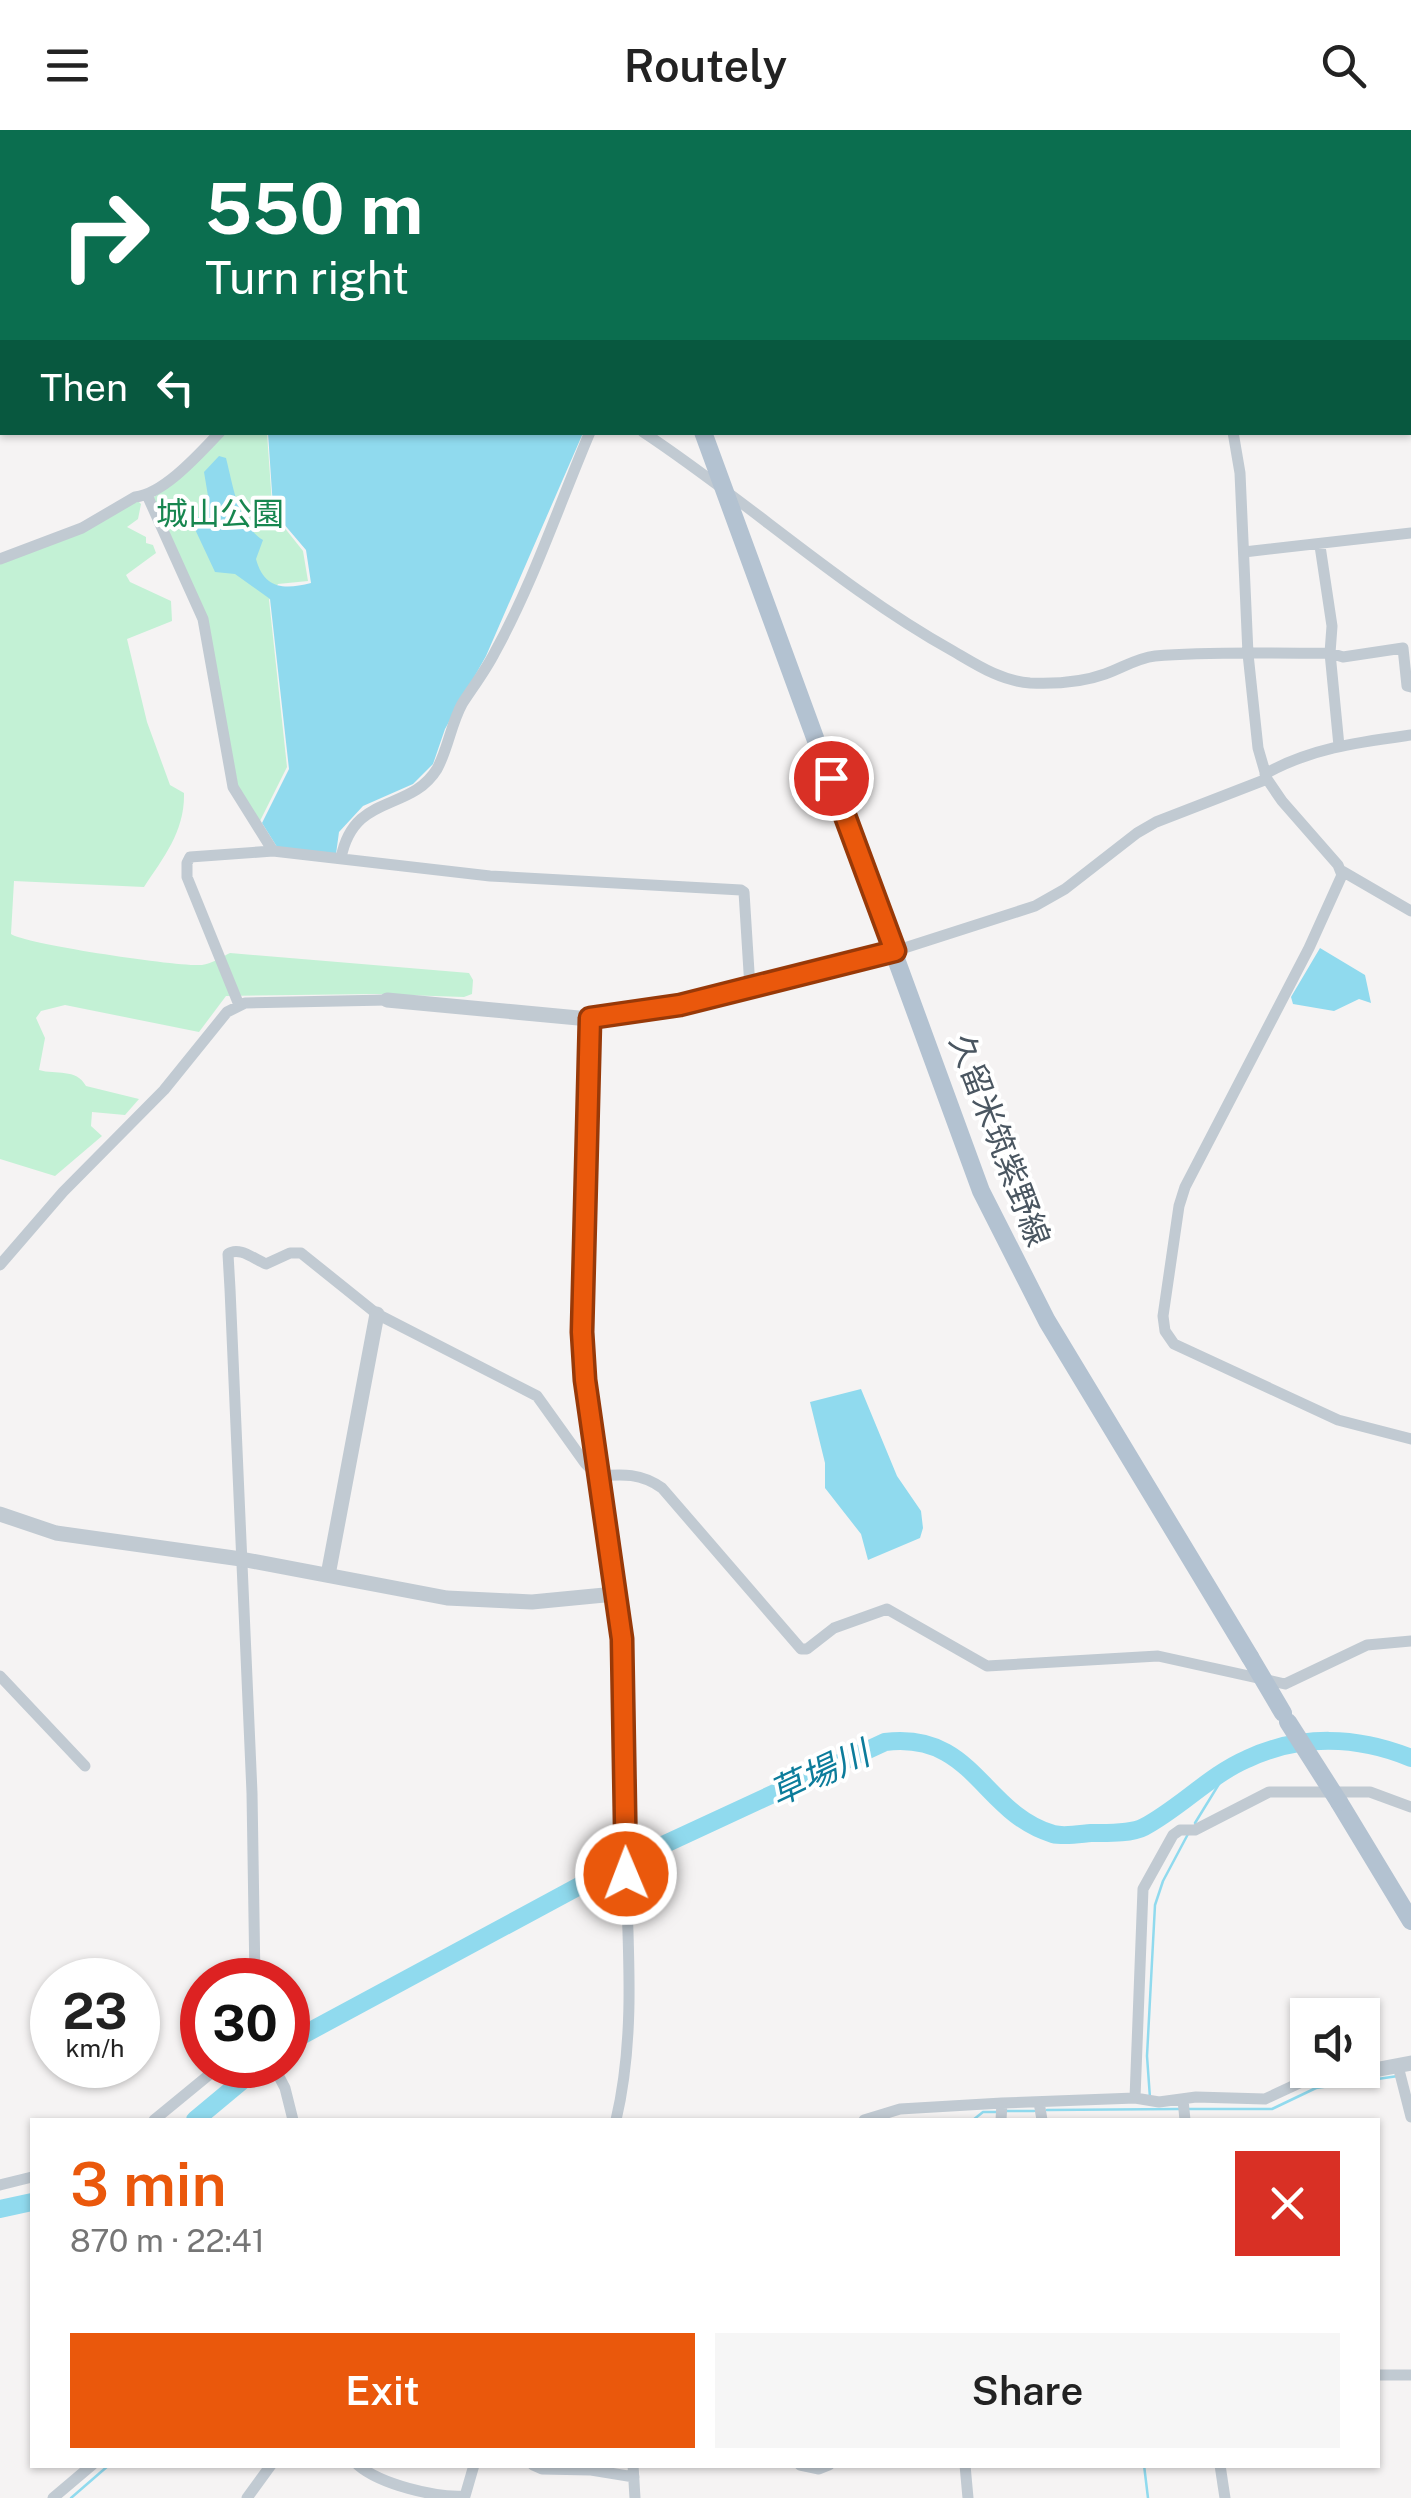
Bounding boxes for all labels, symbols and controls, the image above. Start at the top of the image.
icon: menu [40,38,95,93]
icon: search [1316,38,1371,93]
text: Routely [624,39,787,92]
text: 550 m [205,167,423,250]
icon: right [40,170,170,300]
text: Turn right [205,251,409,304]
icon: left [148,360,203,415]
text: Then [40,365,128,410]
park label: 城山公園 [156,495,284,532]
pin [789,736,874,821]
icon: arrive [804,751,859,806]
street label: 久留米筑紫野線 [943,1029,1057,1251]
water label: 草場川 [763,1731,879,1814]
position arrow [574,1822,678,1926]
speed limit sign: 30 [180,1958,310,2088]
text: 23 [62,1981,128,2040]
map controls [1290,1998,1380,2088]
button: sound [1290,1998,1380,2088]
text: km/h [66,2033,124,2063]
text: 3 min [70,2149,227,2220]
button: close [1235,2151,1340,2256]
text: 870 m · 22:41 [70,2222,265,2259]
button: Exit [70,2333,695,2448]
button: Share [715,2333,1340,2448]

